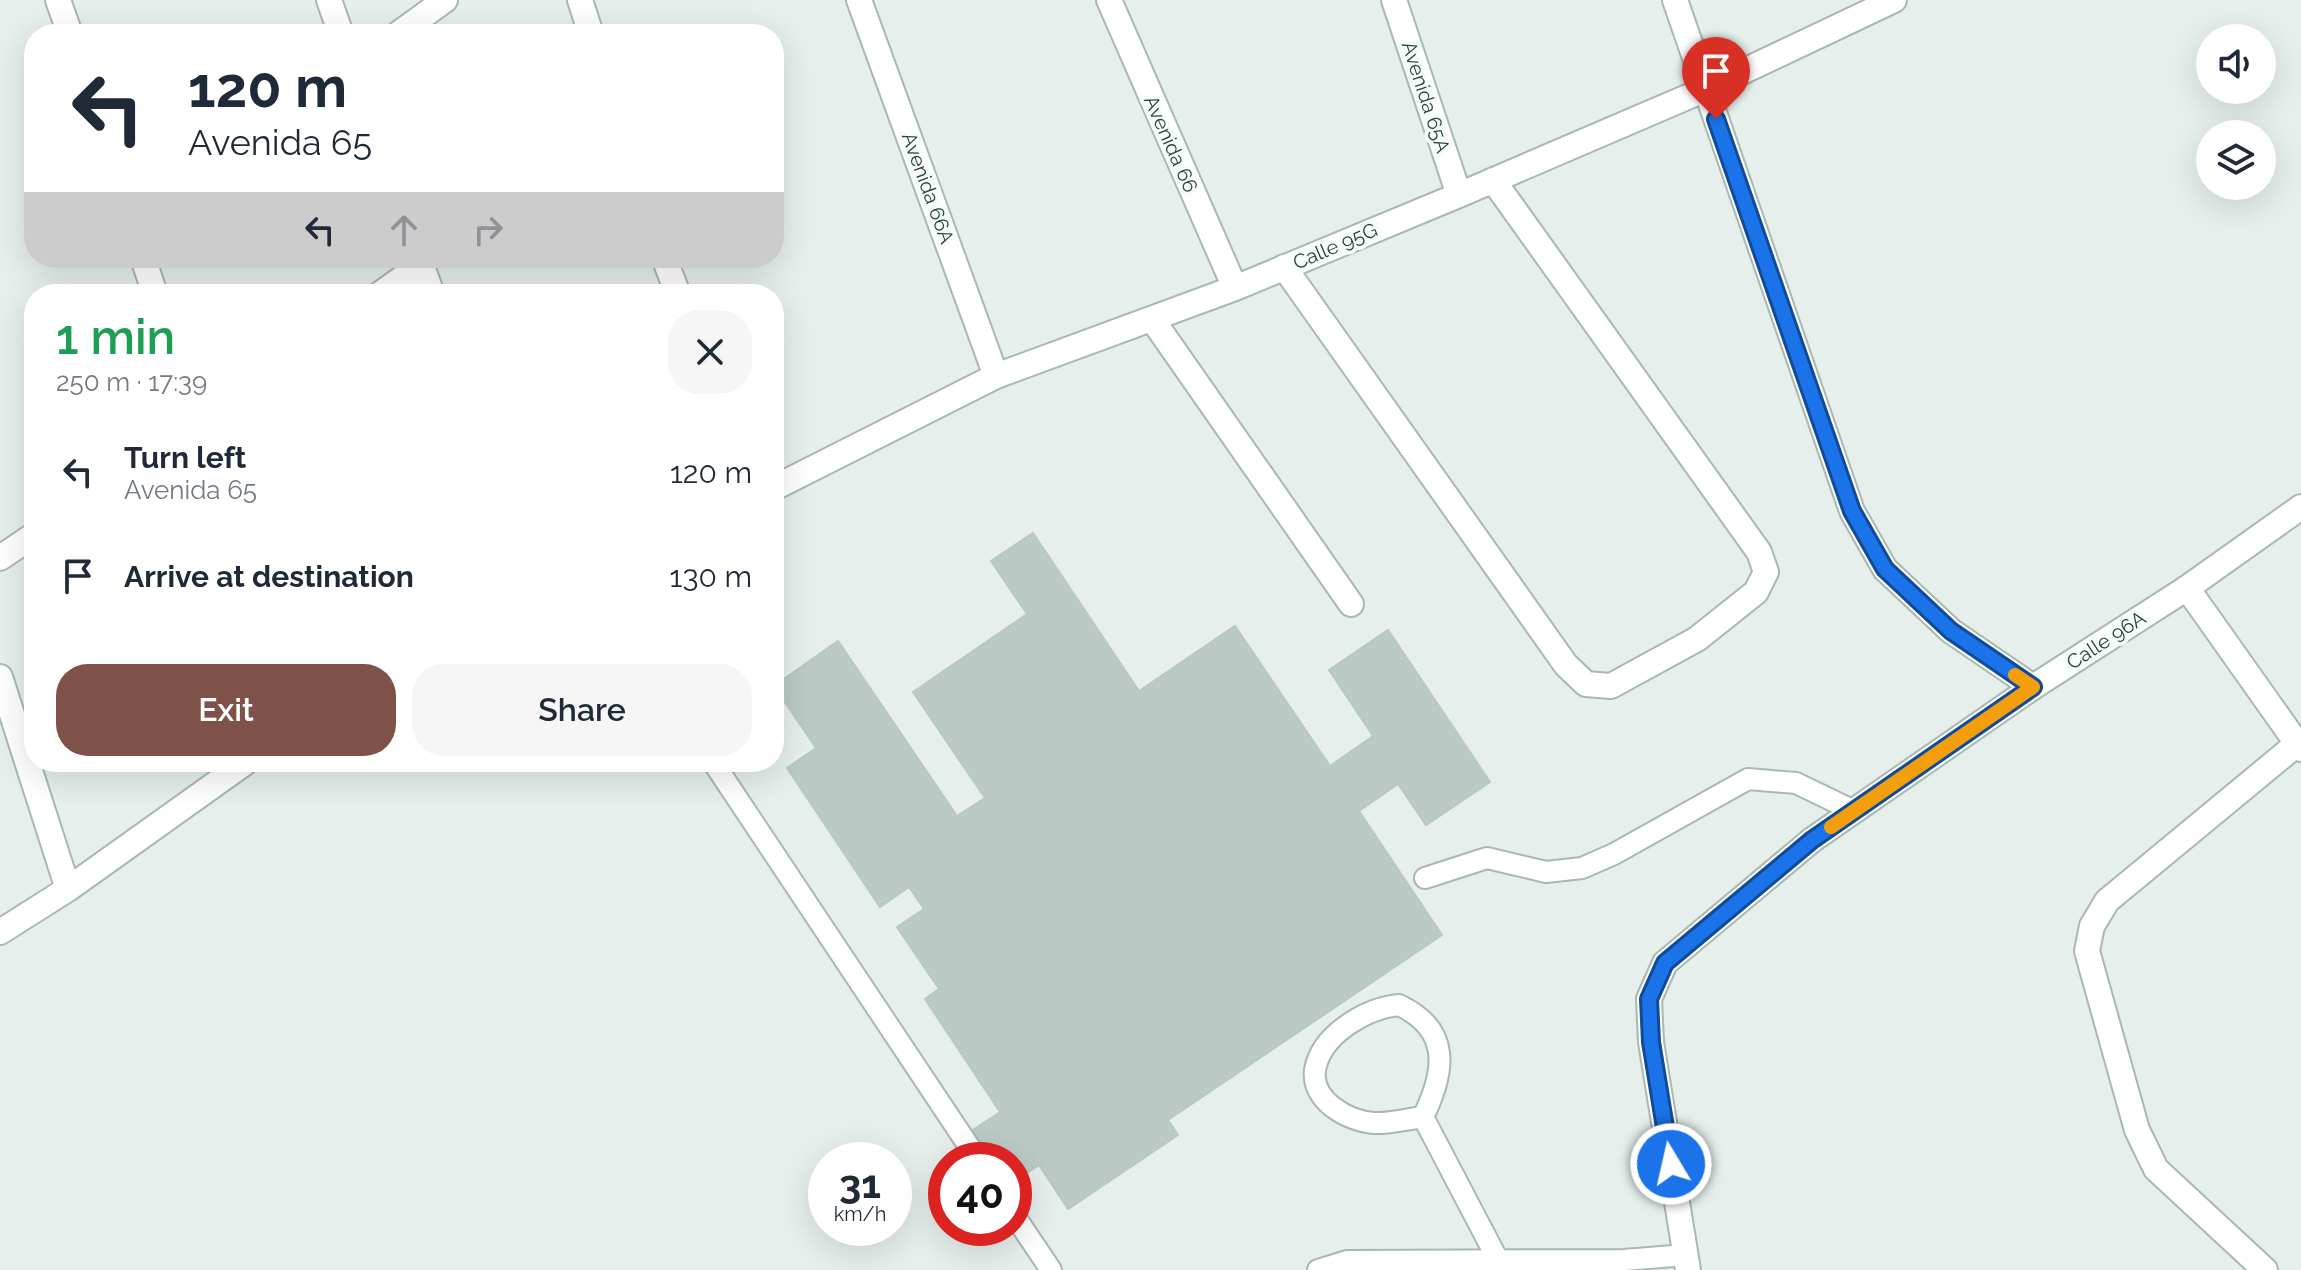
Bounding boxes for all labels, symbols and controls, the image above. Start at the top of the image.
map controls [2196,24,2276,200]
button: sound [2196,24,2276,104]
pin [1682,37,1750,119]
street label: Avenida 65A [1397,38,1455,156]
icon: arrive [1694,49,1738,93]
text: 120 m [188,54,347,120]
icon: left [56,56,160,160]
street label: Avenida 66 [1139,92,1203,196]
button: layers [2196,120,2276,200]
text: Avenida 65 [188,121,372,163]
street label: Avenida 66A [897,129,959,247]
icon: left [298,208,342,252]
icon: ahead [382,208,426,252]
icon: right [466,208,510,252]
street label: Calle 95G [1289,218,1381,274]
text: 1 min [56,309,175,365]
button: close [668,310,752,394]
text: 250 m · 17:39 [56,367,207,397]
text: Turn left [124,440,246,475]
icon: left [56,450,100,494]
text: 120 m [670,455,752,490]
text: Avenida 65 [124,475,257,505]
icon: arrive [56,554,100,598]
text: Arrive at destination [124,559,414,594]
text: 130 m [670,559,752,594]
street label: Calle 96A [2062,605,2150,674]
button: Exit [56,664,396,756]
button: Share [412,664,752,756]
position arrow [1629,1122,1713,1206]
speed limit sign: 40 [928,1142,1032,1246]
text: 31 [839,1160,881,1207]
text: km/h [834,1202,886,1226]

